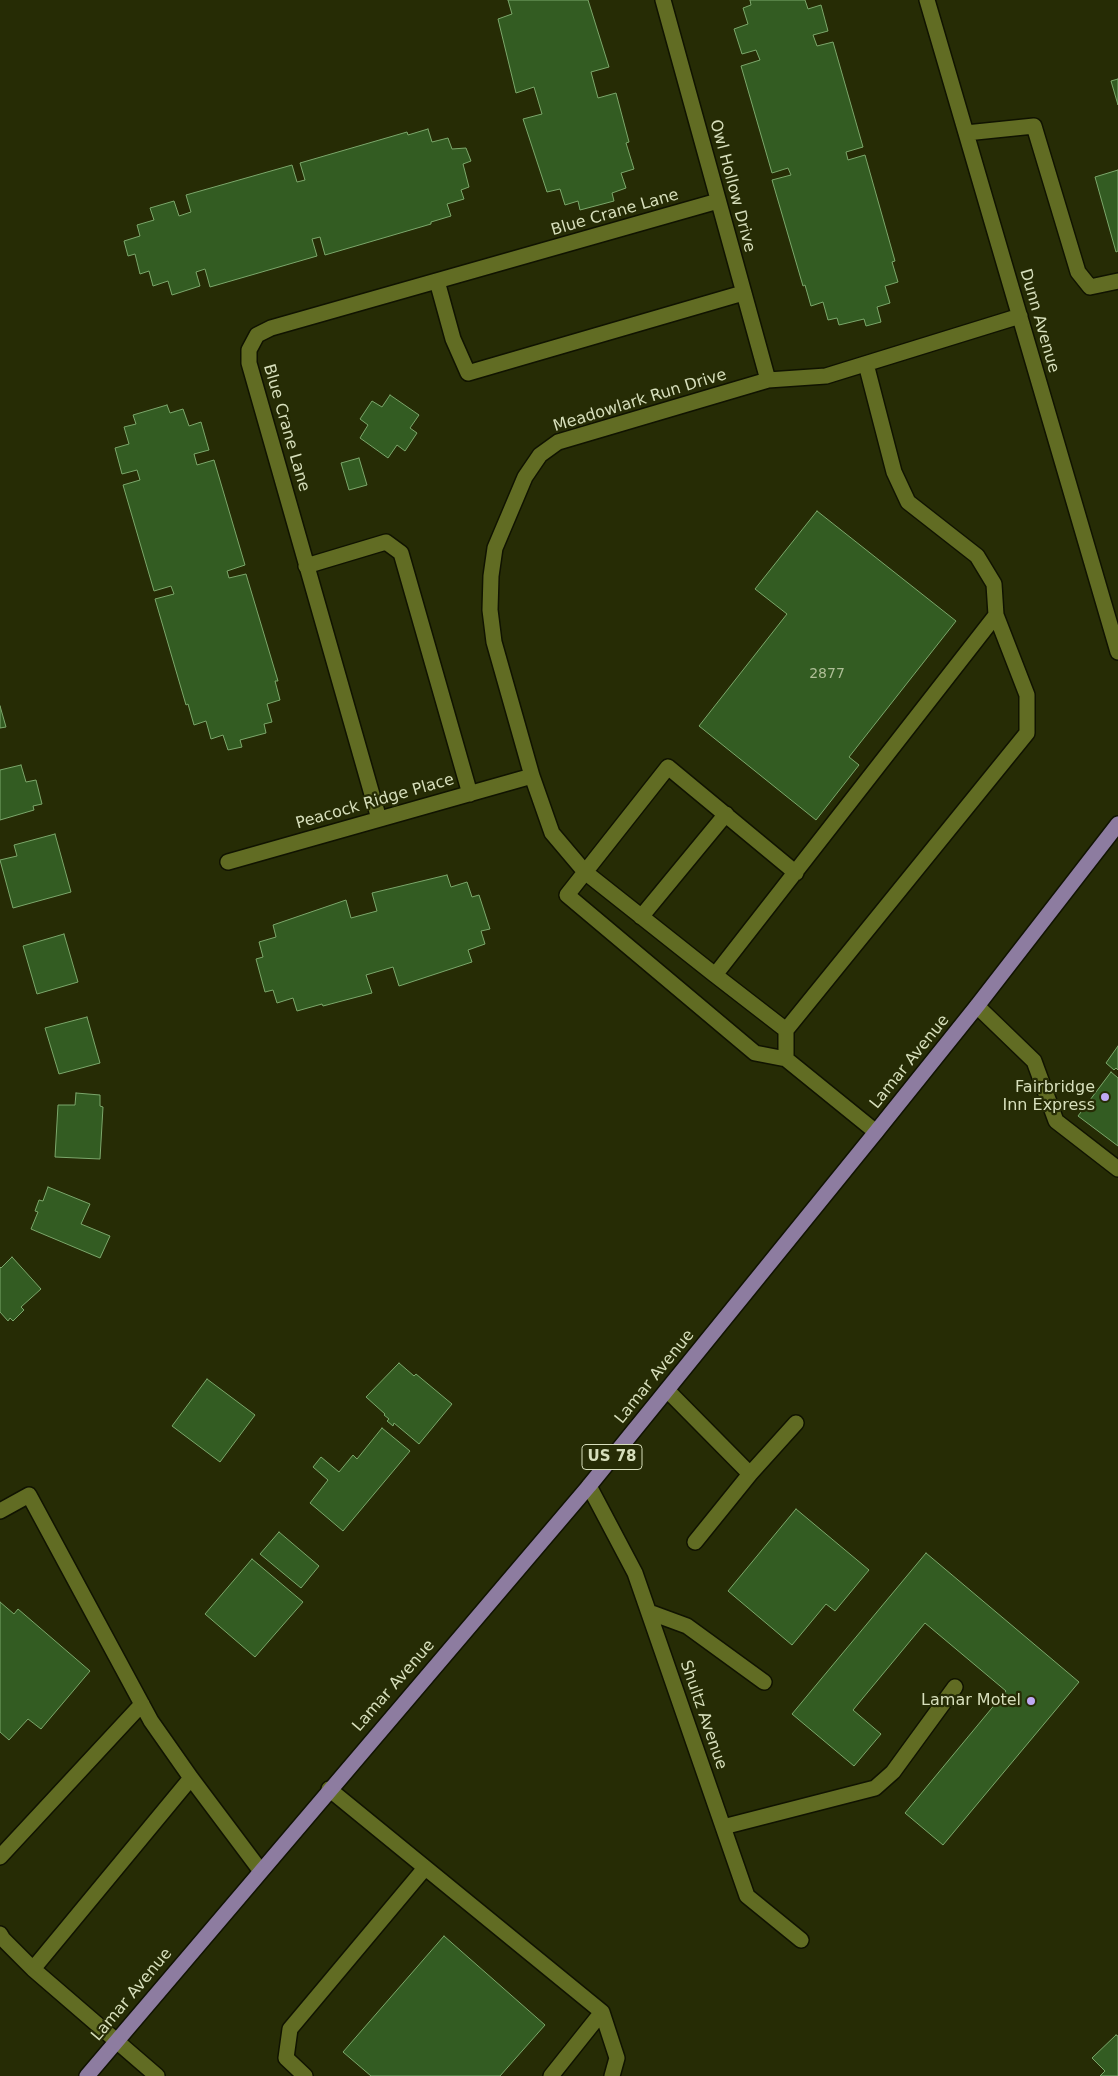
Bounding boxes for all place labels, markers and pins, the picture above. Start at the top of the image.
place label: Fairbridge Inn Express [1002,1078,1095,1116]
marker: Fairbridge Inn Express [1099,1091,1111,1103]
place label: Lamar Motel [921,1691,1021,1711]
marker: Lamar Motel [1025,1695,1037,1707]

